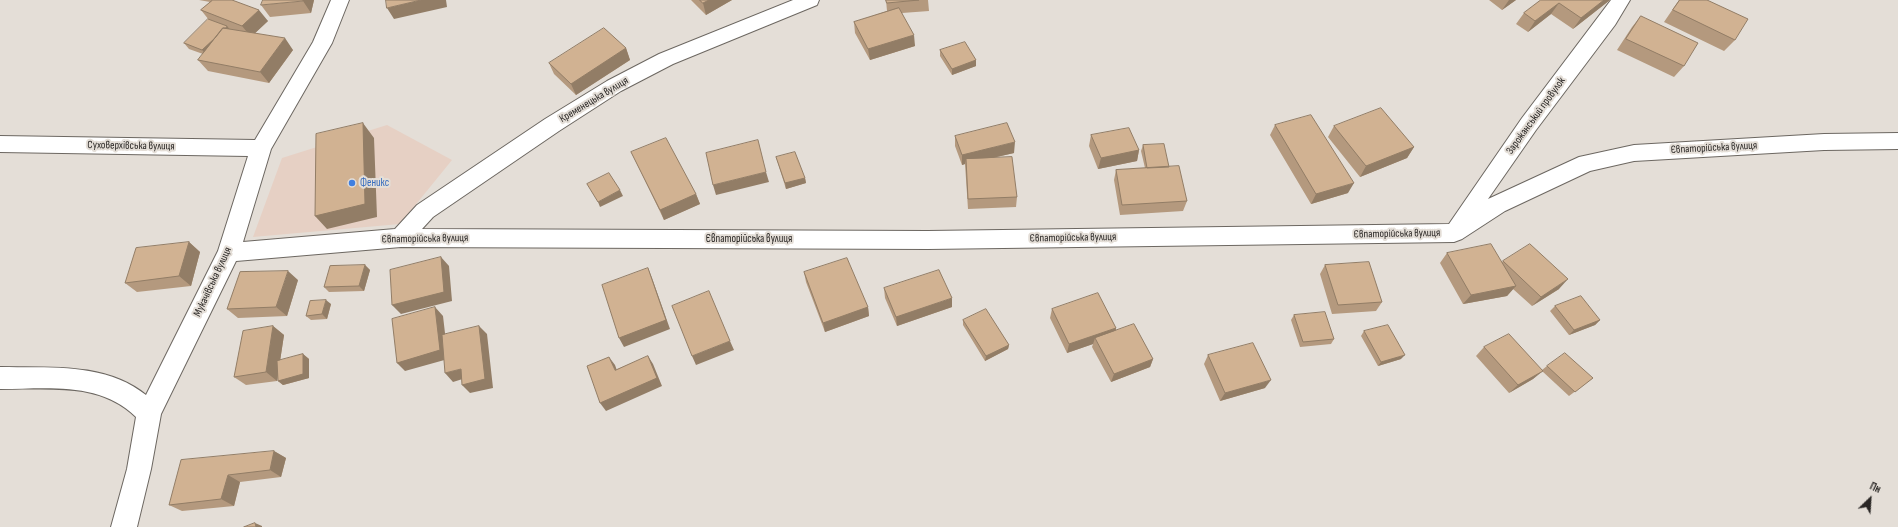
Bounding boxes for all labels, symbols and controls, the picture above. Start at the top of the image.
street label: Кременецька вулиця [557,74,631,126]
street label: Зарожанський провулок [1504,75,1568,157]
street label: Суховерхівська вулиця [87,139,175,153]
street label: Євпаторійська вулиця [1670,139,1758,157]
place label: Феникс [360,176,389,190]
marker: Феникс [347,178,357,188]
street label: Євпаторійська вулиця [1354,227,1440,241]
street label: Євпаторійська вулиця [1030,231,1116,245]
street label: Євпаторійська вулиця [382,232,468,246]
street label: Євпаторійська вулиця [706,232,792,246]
street label: Мукачівська вулиця [191,245,235,319]
north arrow [1850,479,1890,519]
text: Пн [1868,480,1883,496]

